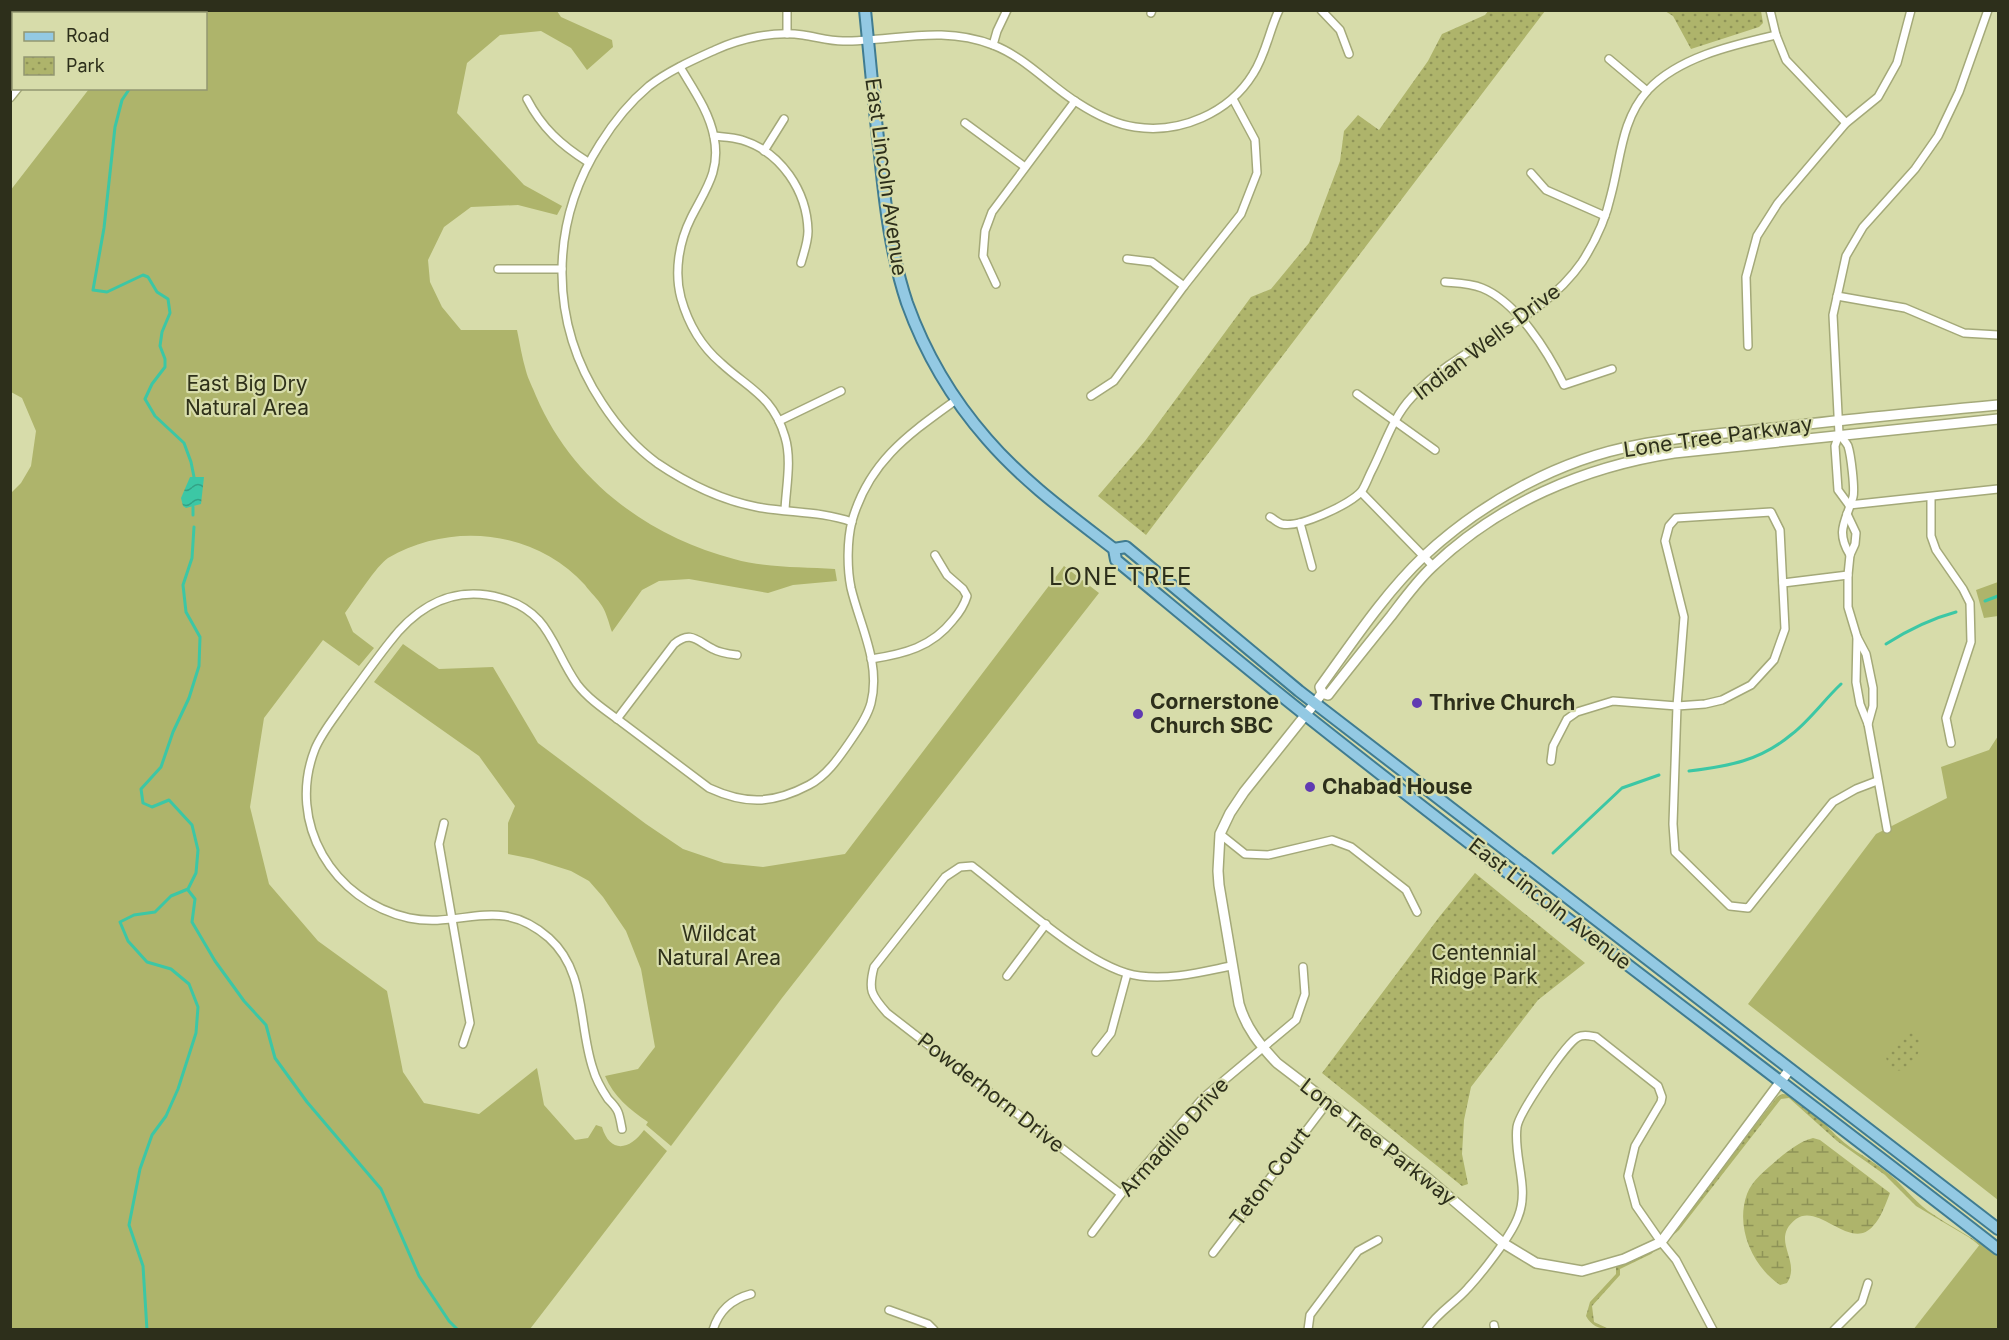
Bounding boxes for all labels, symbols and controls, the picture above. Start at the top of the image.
legend [12,12,207,90]
text: Road [66,25,109,46]
text: Park [66,55,105,76]
street label: East Lincoln Avenue [860,76,913,277]
street label: Indian Wells Drive [1408,278,1565,405]
park label: East Big Dry Natural Area [185,371,309,420]
street label: Lone Tree Parkway [1622,411,1814,462]
district label: LONE TREE [1049,562,1193,591]
place label: Cornerstone Church SBC [1150,689,1279,738]
place label: Thrive Church [1429,690,1575,715]
marker: Thrive Church [1410,696,1424,710]
marker: Cornerstone Church SBC [1131,707,1145,721]
place label: Chabad House [1322,774,1473,799]
marker: Chabad House [1303,780,1317,794]
street label: East Lincoln Avenue [1464,832,1637,975]
park label: Wildcat Natural Area [657,921,781,970]
park label: Centennial Ridge Park [1430,940,1538,989]
street label: Powderhorn Drive [913,1028,1070,1158]
street label: Armadillo Drive [1114,1072,1234,1201]
street label: Lone Tree Parkway [1295,1073,1461,1210]
street label: Teton Court [1224,1122,1315,1231]

